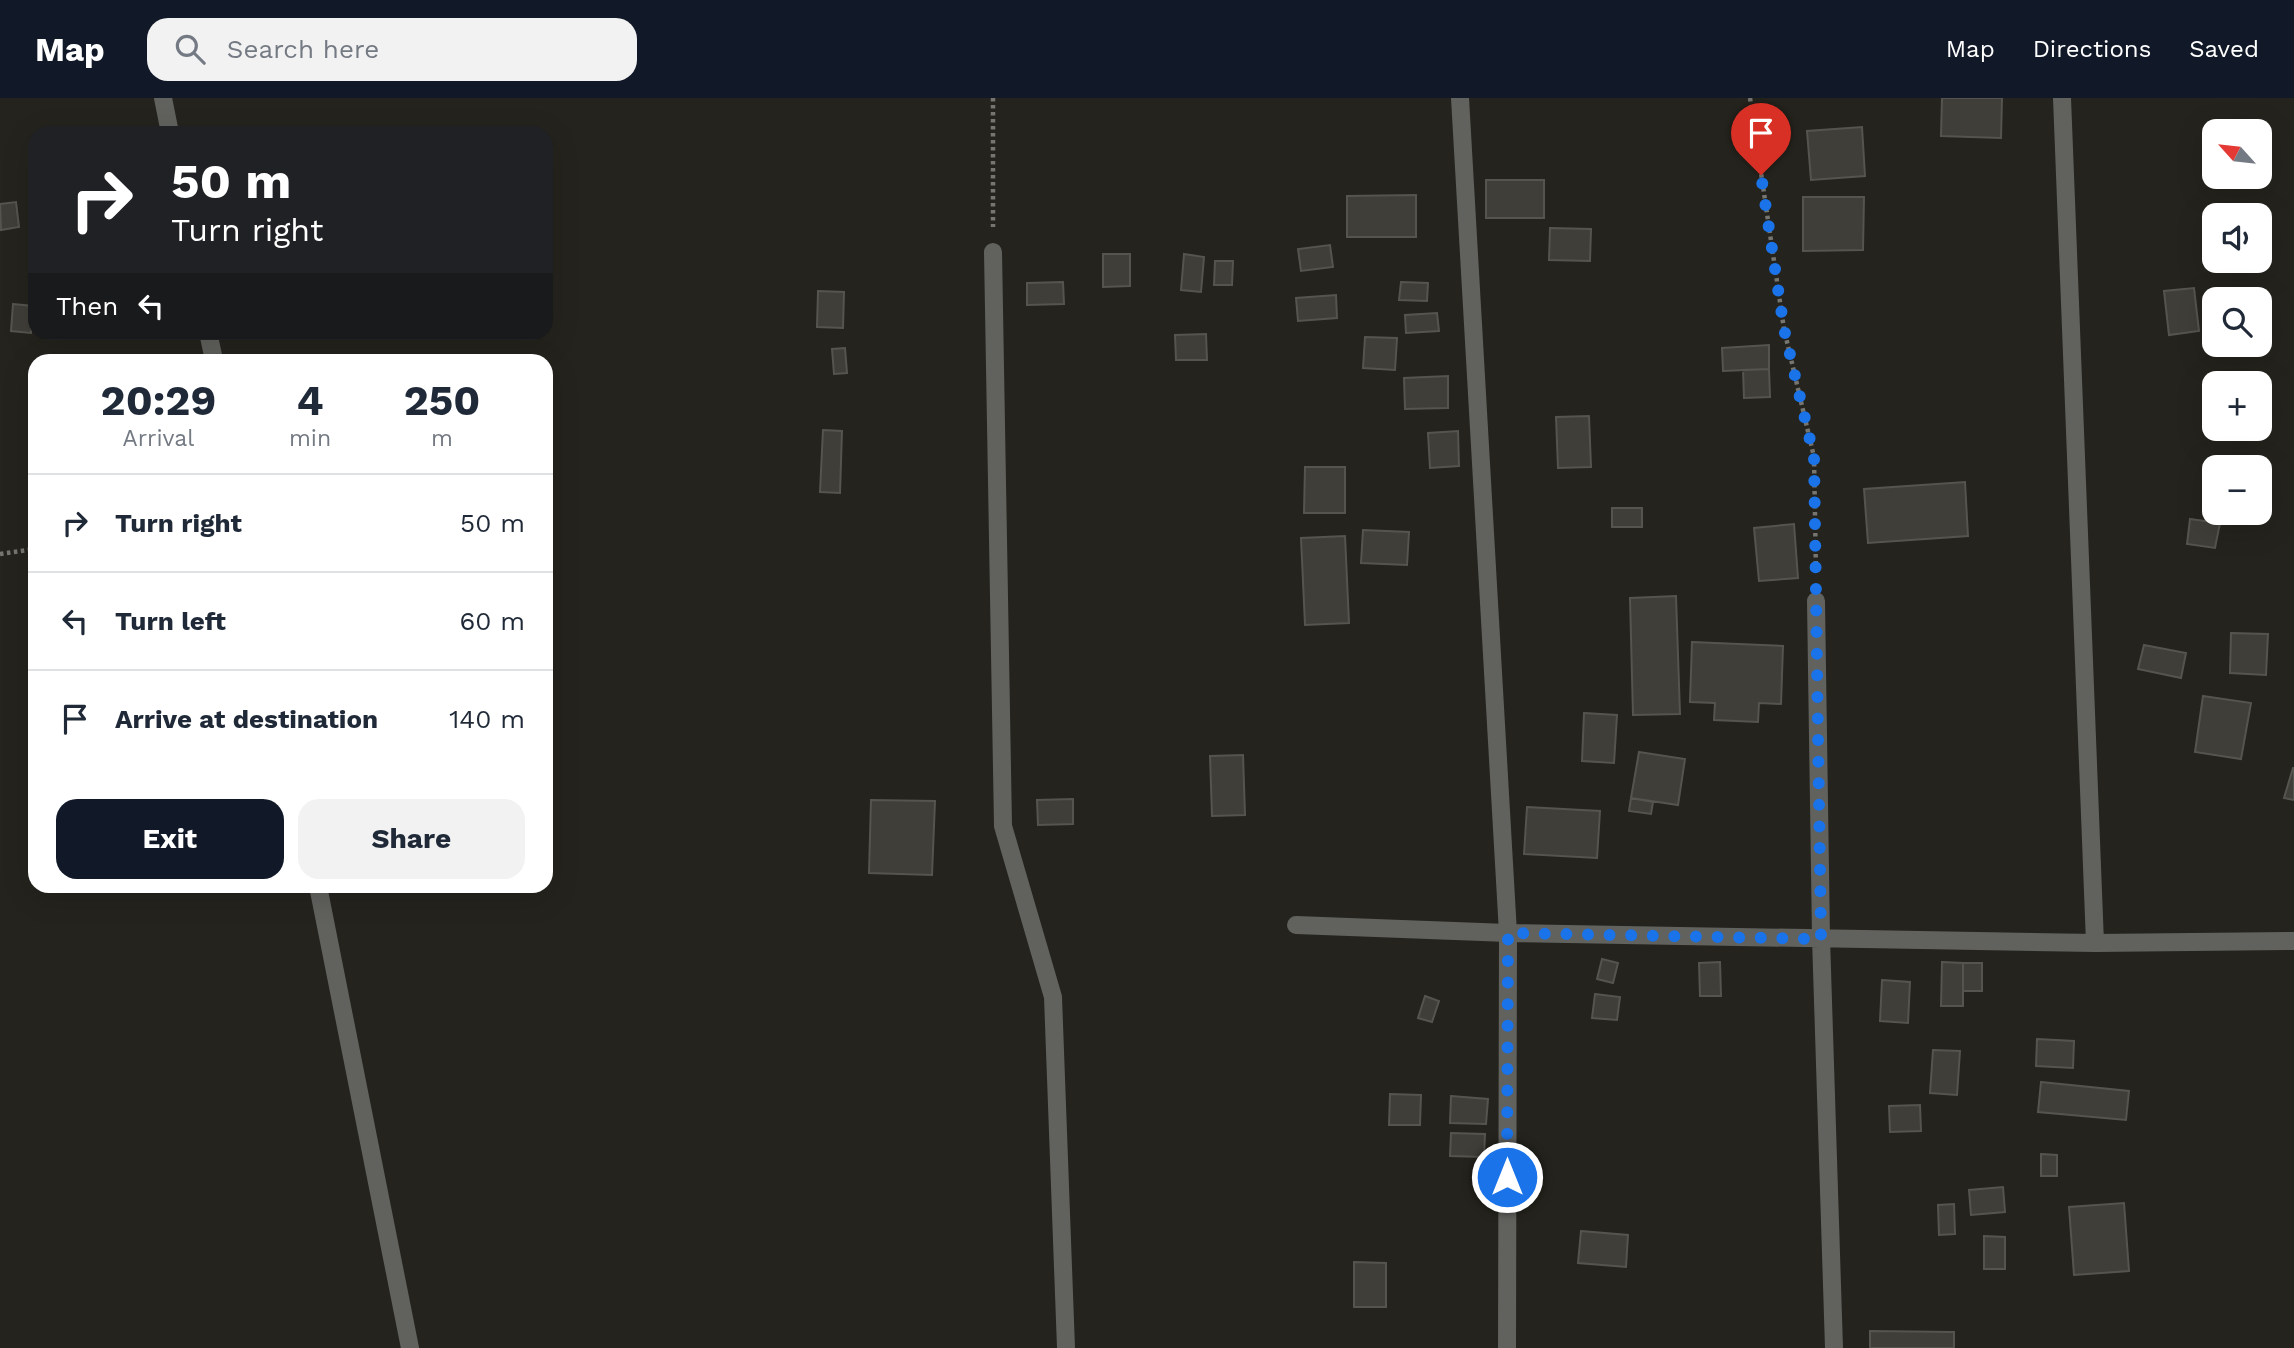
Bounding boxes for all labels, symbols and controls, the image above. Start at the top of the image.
search box [147,18,637,81]
text: Map [35,30,105,69]
icon: search [171,30,209,68]
text: Search here [227,34,379,64]
text: Map [1946,35,1995,63]
text: Directions [2033,35,2151,63]
text: Saved [2189,35,2259,63]
pin [1731,103,1791,175]
icon: arrive [1742,114,1780,152]
north arrow [2202,119,2272,189]
map controls [2202,119,2272,525]
text: 50 m [171,152,291,210]
icon: right [56,154,147,245]
button: sound [2202,203,2272,273]
text: Turn right [171,211,323,249]
icon: left [132,287,170,325]
button: search [2202,287,2272,357]
text: Then [56,291,118,321]
button: + [2202,371,2272,441]
text: 20:29 [101,376,216,425]
text: 4 [296,376,324,425]
text: 250 [404,376,480,425]
text: Arrival [123,425,194,452]
text: min [289,425,331,452]
text: m [431,425,453,452]
button: − [2202,455,2272,525]
icon: right [56,504,94,542]
text: Turn right [115,508,242,538]
text: 50 m [460,508,525,538]
icon: left [56,602,94,640]
text: Turn left [115,606,226,636]
text: 60 m [459,606,525,636]
icon: arrive [56,700,94,738]
text: Arrive at destination [115,704,378,734]
text: 140 m [449,704,525,734]
button: Exit [56,799,284,879]
button: Share [298,799,525,879]
position arrow [1470,1140,1544,1214]

